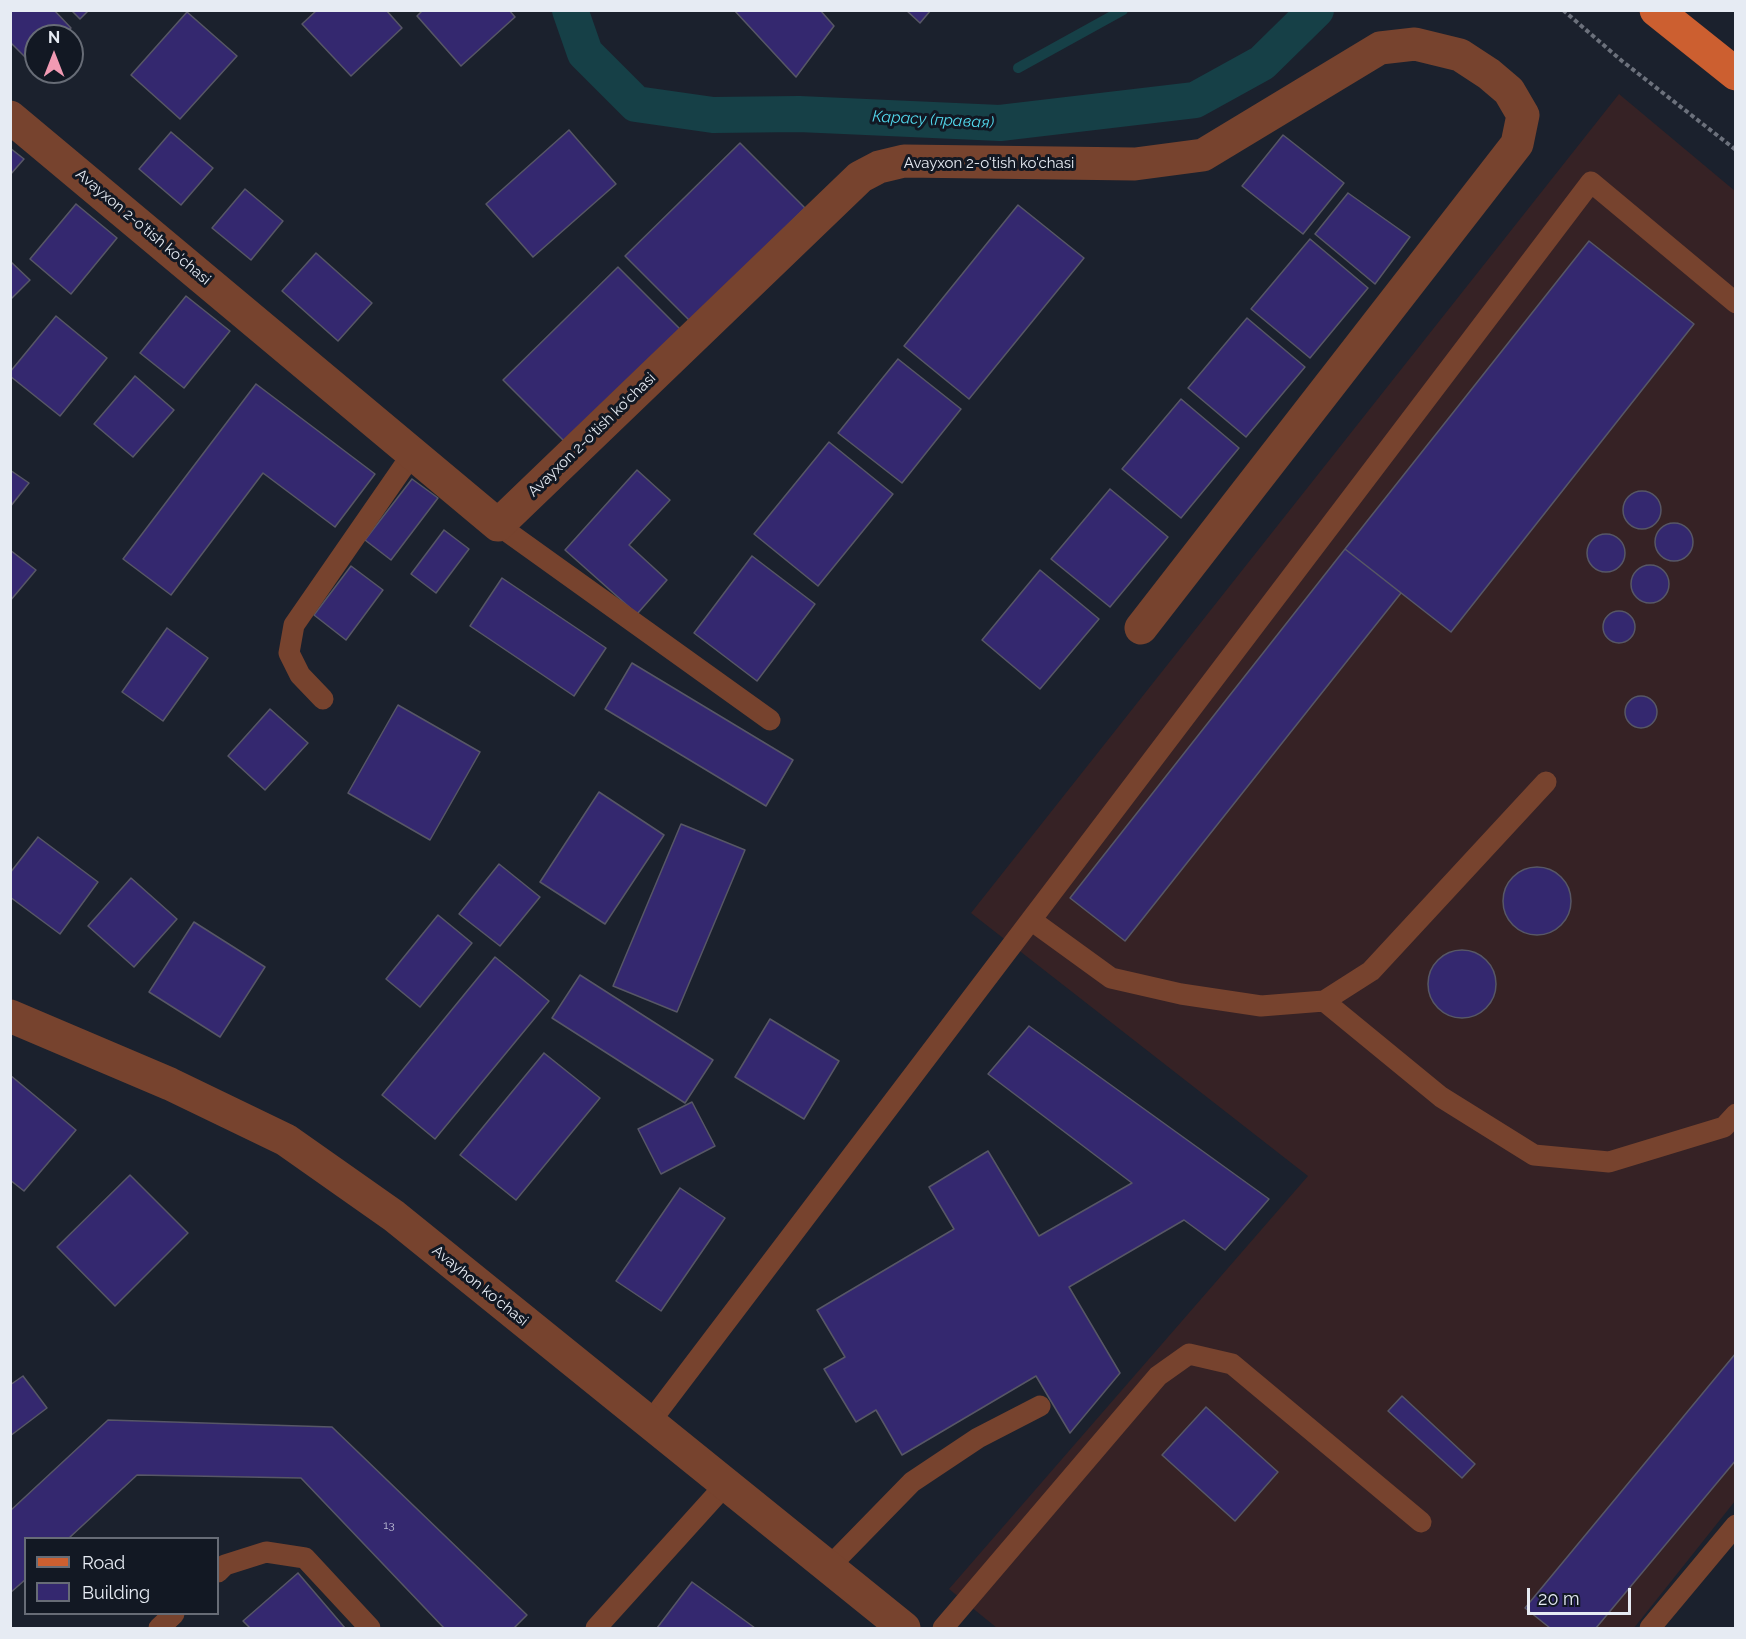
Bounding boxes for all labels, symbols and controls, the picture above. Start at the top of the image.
north arrow [24,24,84,84]
text: N [48,28,60,47]
water label: Карасу (правая) [872,107,994,133]
street label: Avayxon 2-o'tish ko'chasi [904,154,1074,172]
street label: Avayxon 2-o'tish ko'chasi [72,165,214,289]
street label: Avayxon 2-o'tish ko'chasi [524,369,660,501]
street label: Avayhon ko'chasi [428,1242,532,1330]
house number: 13 [383,1518,395,1532]
legend [24,1537,219,1615]
text: Road [82,1552,125,1573]
scale bar [1530,1576,1634,1614]
text: Building [82,1582,150,1603]
text: 20 m [1538,1588,1580,1609]

